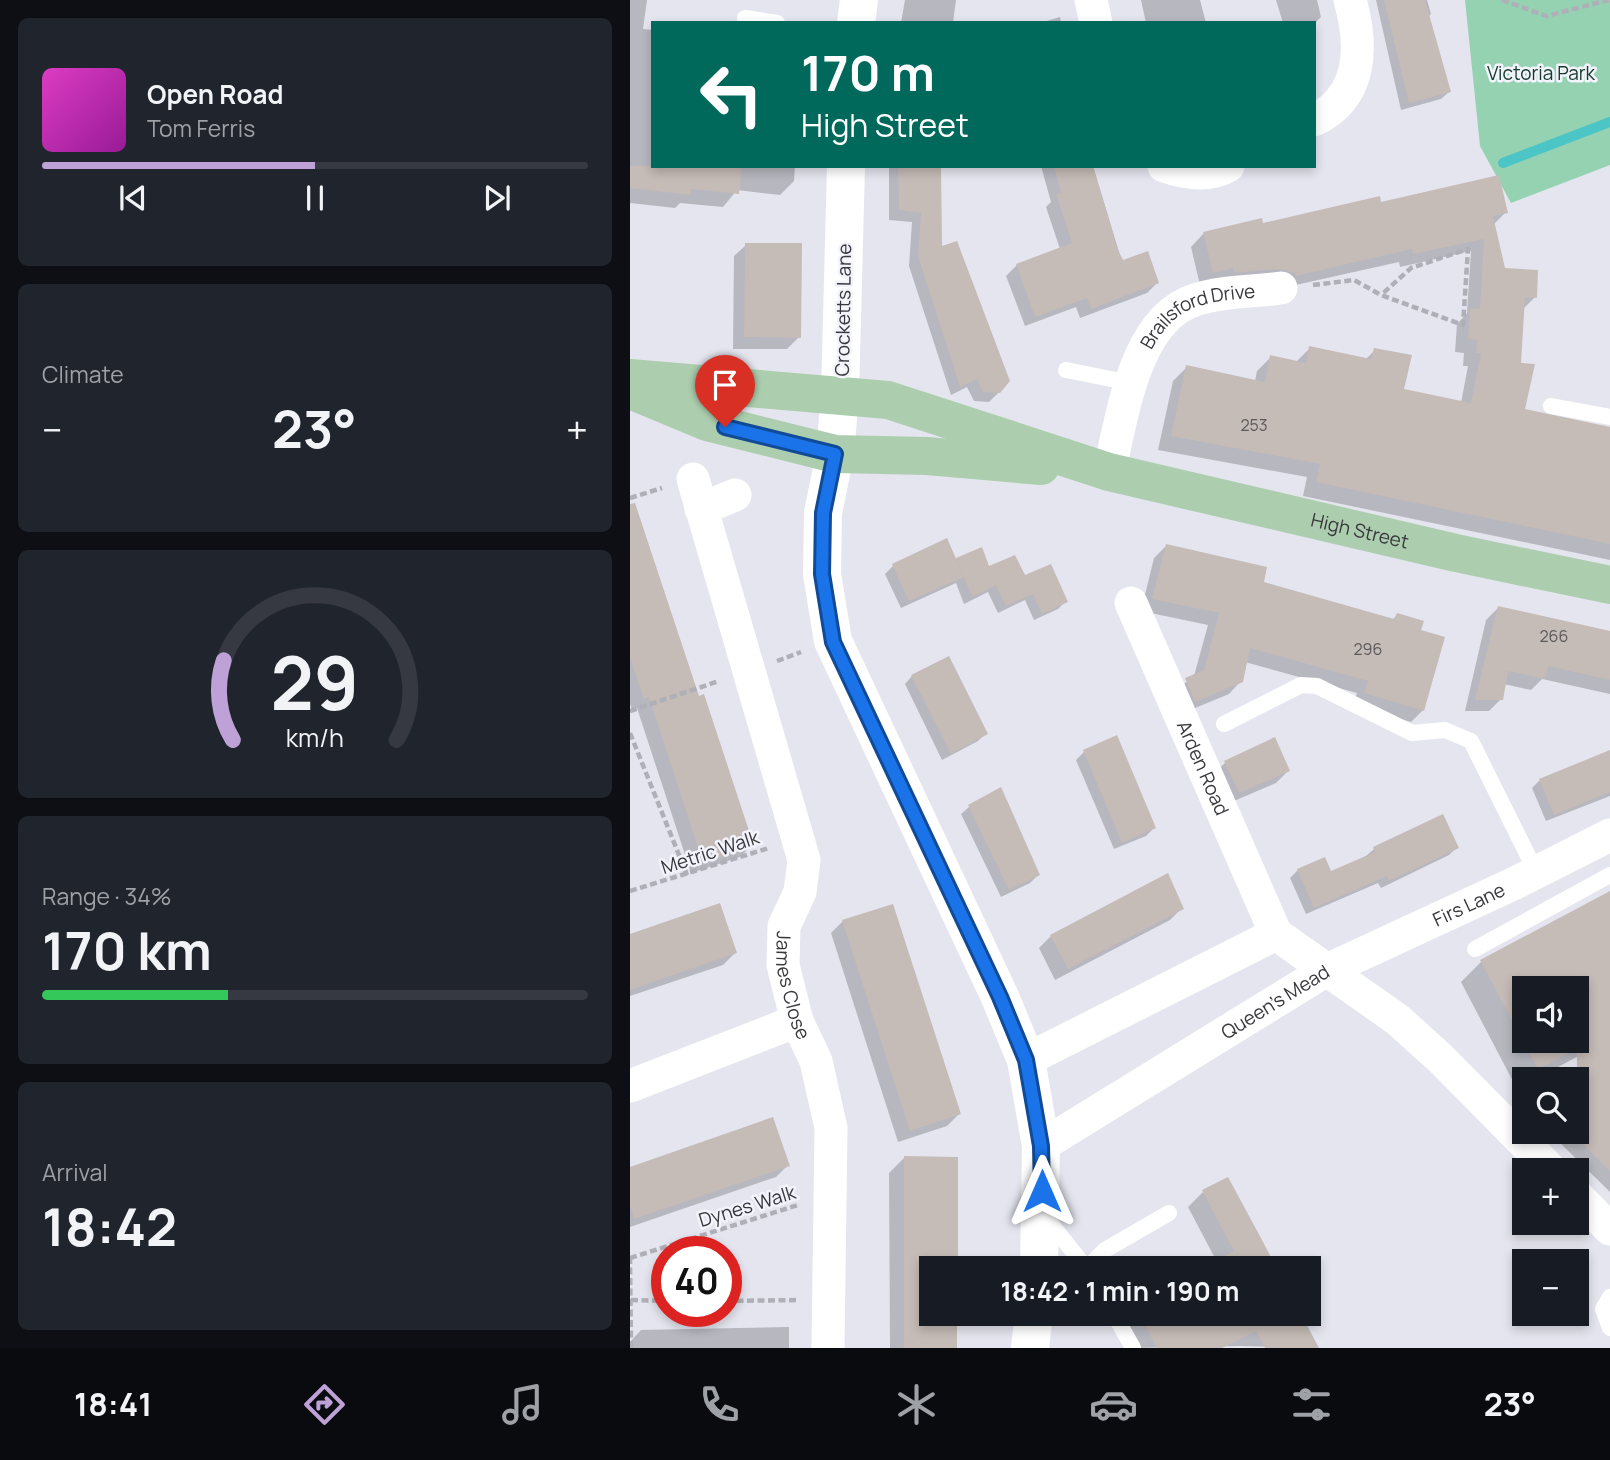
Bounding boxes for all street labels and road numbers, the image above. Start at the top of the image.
street label: Crocketts Lane [829,243,857,377]
street label: Brailsford Drive [1134,278,1256,354]
street label: High Street [1308,507,1411,555]
street label: Arden Road [1171,716,1235,819]
street label: Metric Walk [658,824,763,880]
street label: Firs Lane [1428,877,1509,932]
street label: James Close [770,931,817,1044]
street label: Queen's Mead [1216,958,1334,1045]
street label: Dynes Walk [695,1179,799,1233]

